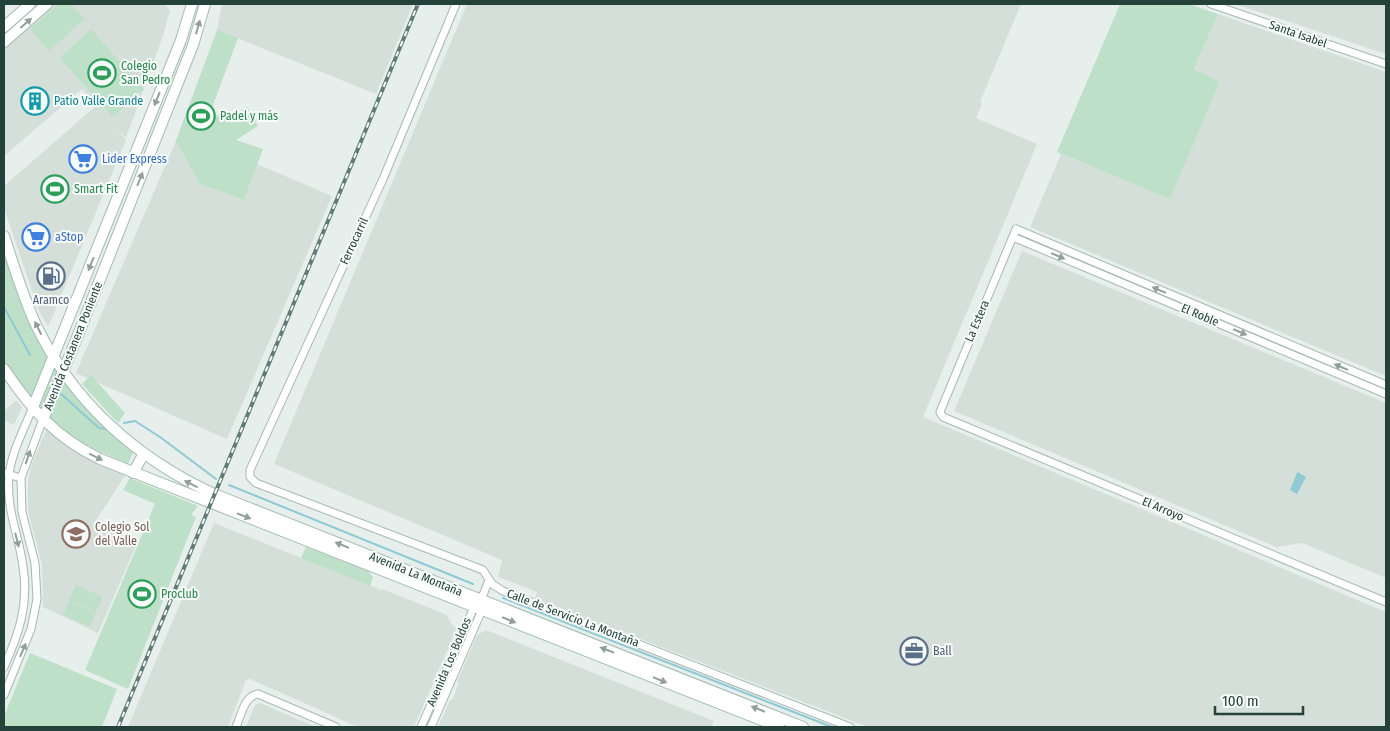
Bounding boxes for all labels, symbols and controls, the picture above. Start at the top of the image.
one-way arrow [19,17,31,29]
street label: Santa Isabel [1267,18,1329,50]
one-way arrow [195,20,203,35]
sports icon: Colegio San Pedro [87,58,117,88]
place label: Colegio San Pedro [121,59,170,87]
building icon: Patio Valle Grande [20,86,50,116]
one-way arrow [153,92,161,106]
place label: Patio Valle Grande [54,94,143,108]
sports icon: Padel y más [186,101,216,131]
place label: Padel y más [220,109,278,123]
supermarket icon: Lider Express [68,144,98,174]
place label: Lider Express [102,152,167,166]
one-way arrow [136,171,144,186]
sports icon: Smart Fit [40,174,70,204]
place label: Smart Fit [74,182,118,196]
street label: Ferrocarril [337,215,371,267]
supermarket icon: aStop [21,222,51,252]
place label: aStop [55,230,83,244]
one-way arrow [1051,252,1065,260]
one-way arrow [87,257,95,272]
fuel station icon: Aramco [36,261,66,291]
street label: Avenida Costanera Poniente [41,280,105,412]
one-way arrow [1152,285,1166,293]
place label: Aramco [33,293,69,307]
street label: La Estera [962,298,992,344]
street label: El Roble [1179,301,1221,329]
one-way arrow [34,321,42,336]
one-way arrow [1233,329,1247,337]
one-way arrow [1334,362,1348,370]
one-way arrow [25,450,32,465]
one-way arrow [89,453,103,461]
one-way arrow [184,480,198,488]
street label: El Arroyo [1140,494,1186,524]
one-way arrow [236,512,251,520]
school or university icon: Colegio Sol del Valle [61,519,91,549]
place label: Colegio Sol del Valle [95,520,149,548]
one-way arrow [13,532,21,548]
one-way arrow [334,541,349,549]
street label: Avenida La Montaña [367,549,465,599]
sports icon: Proclub [127,579,157,609]
street label: Calle de Servicio La Montaña [505,586,641,650]
place label: Proclub [161,587,198,601]
street label: Avenida Los Boldos [424,615,474,709]
one-way arrow [501,617,516,625]
office icon: Ball [899,636,929,666]
one-way arrow [19,643,27,657]
place label: Ball [933,644,952,658]
one-way arrow [600,645,614,653]
one-way arrow [653,676,668,684]
scale bar [1215,684,1302,716]
text: 100 m [1222,692,1259,710]
one-way arrow [751,705,765,713]

